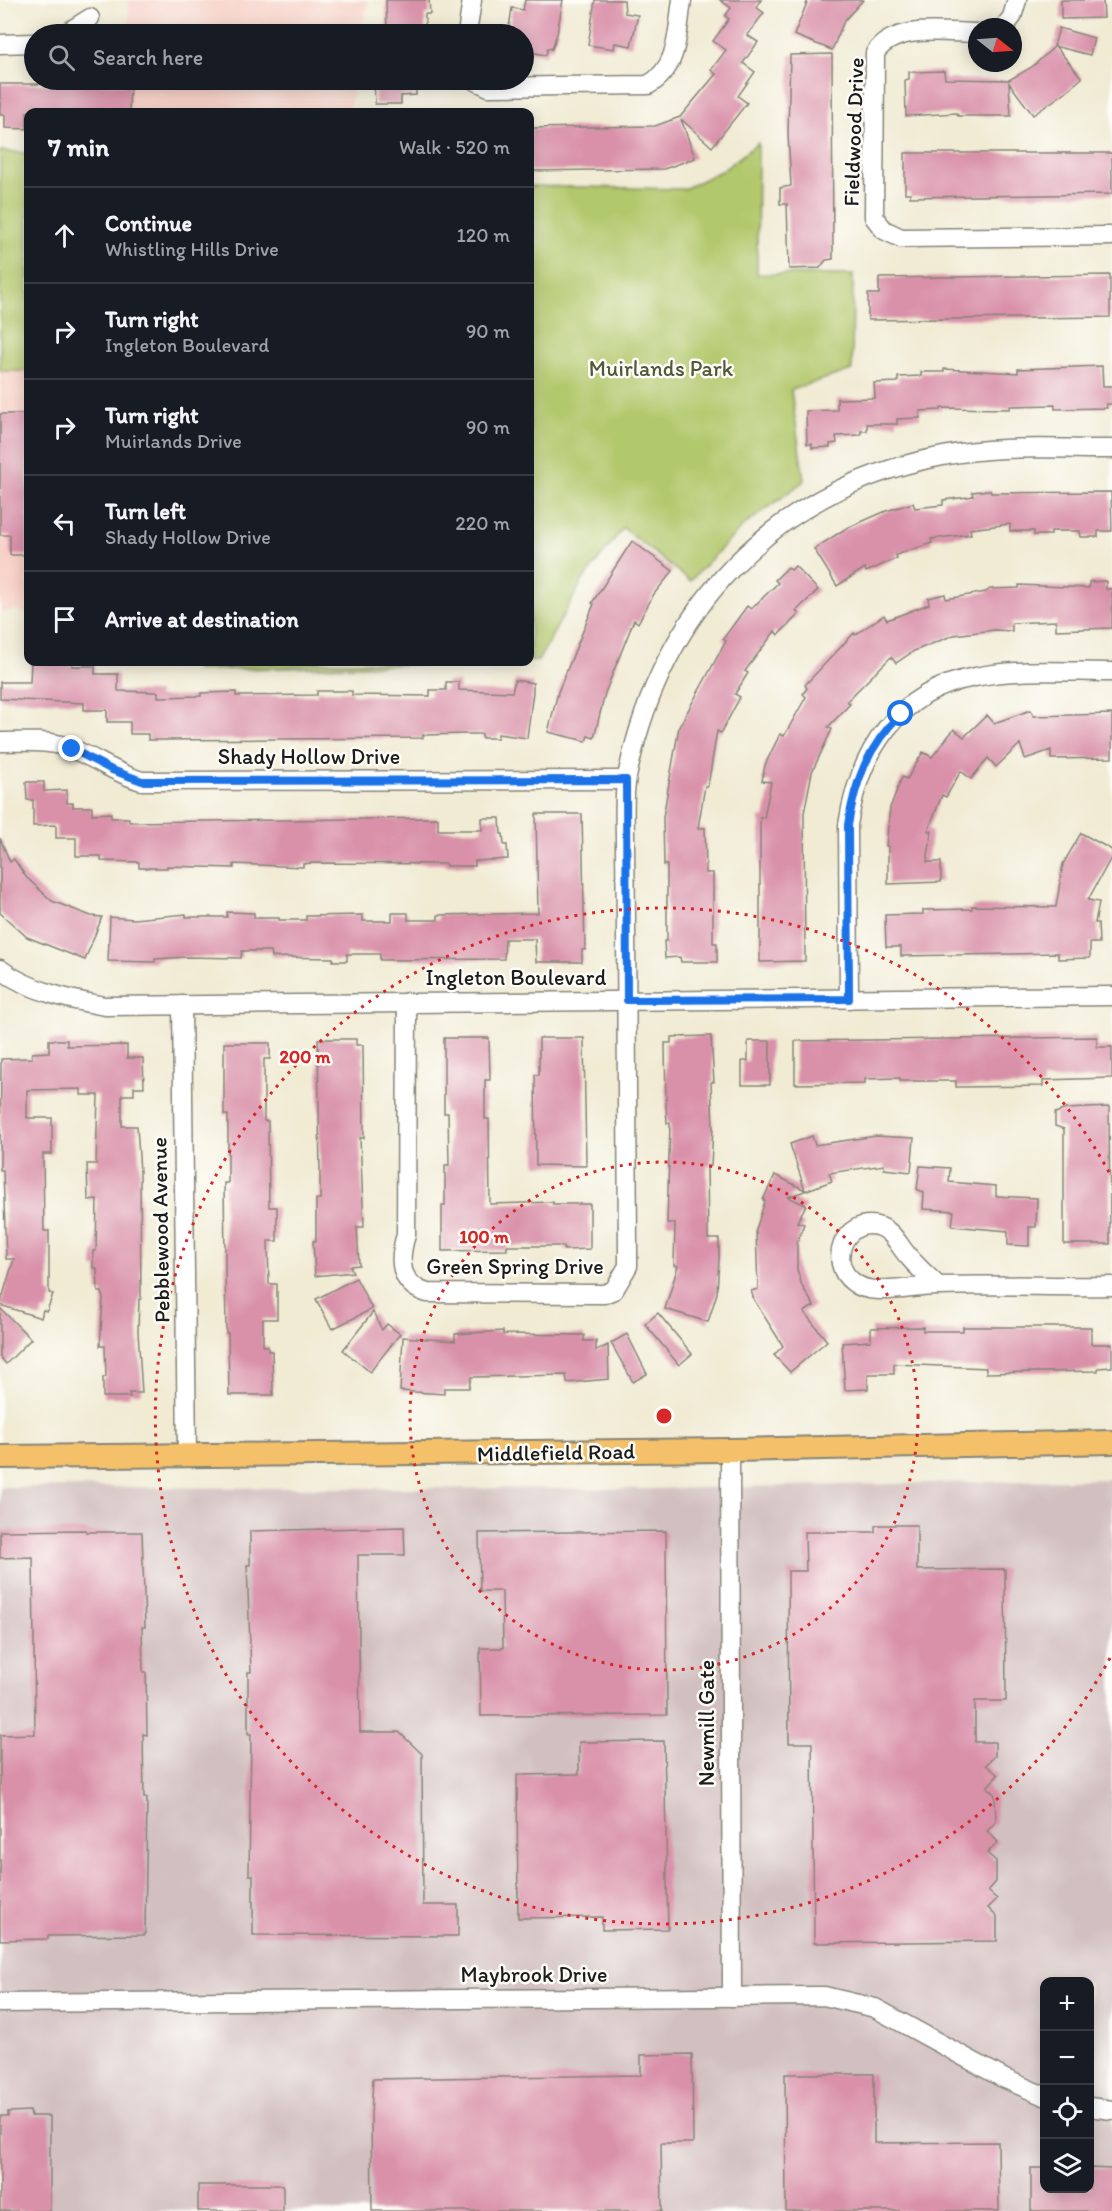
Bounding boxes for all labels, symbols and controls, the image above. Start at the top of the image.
north arrow [968,18,1022,72]
search box [24,24,534,90]
icon: search [45,41,78,74]
text: Search here [93,44,203,71]
street label: Fieldwood Drive [837,57,870,207]
text: 7 min [48,131,109,163]
text: Walk · 520 m [399,135,510,159]
text: Continue [105,210,192,237]
icon: ahead [48,219,81,252]
text: 120 m [457,223,510,247]
text: Whistling Hills Drive [105,237,279,261]
text: Turn right [105,306,199,333]
icon: right [48,315,81,348]
text: 90 m [466,319,510,343]
text: Ingleton Boulevard [105,333,269,357]
park label: Muirlands Park [589,355,734,382]
text: Turn right [105,402,199,429]
icon: right [48,411,81,444]
text: 90 m [466,415,510,439]
text: Muirlands Drive [105,429,242,453]
text: Turn left [105,498,186,525]
icon: left [48,507,81,540]
text: 220 m [455,511,510,535]
text: Shady Hollow Drive [105,525,271,549]
icon: arrive [48,603,81,636]
text: Arrive at destination [105,606,299,633]
route start [887,700,913,726]
route end [58,735,84,761]
street label: Shady Hollow Drive [218,743,400,770]
street label: Ingleton Boulevard [426,964,606,991]
text: 200 m [280,1046,331,1068]
street label: Pebblewood Avenue [145,1137,176,1323]
text: 100 m [459,1226,510,1248]
street label: Green Spring Drive [426,1253,604,1280]
centre of rings [654,1406,674,1426]
street label: Middlefield Road [477,1438,635,1467]
street label: Newmill Gate [693,1660,720,1786]
street label: Maybrook Drive [461,1961,607,1988]
map controls [1040,1977,1094,2193]
button: + [1040,1977,1094,2031]
button: − [1040,2031,1094,2085]
button: locate [1040,2085,1094,2139]
button: layers [1040,2139,1094,2193]

